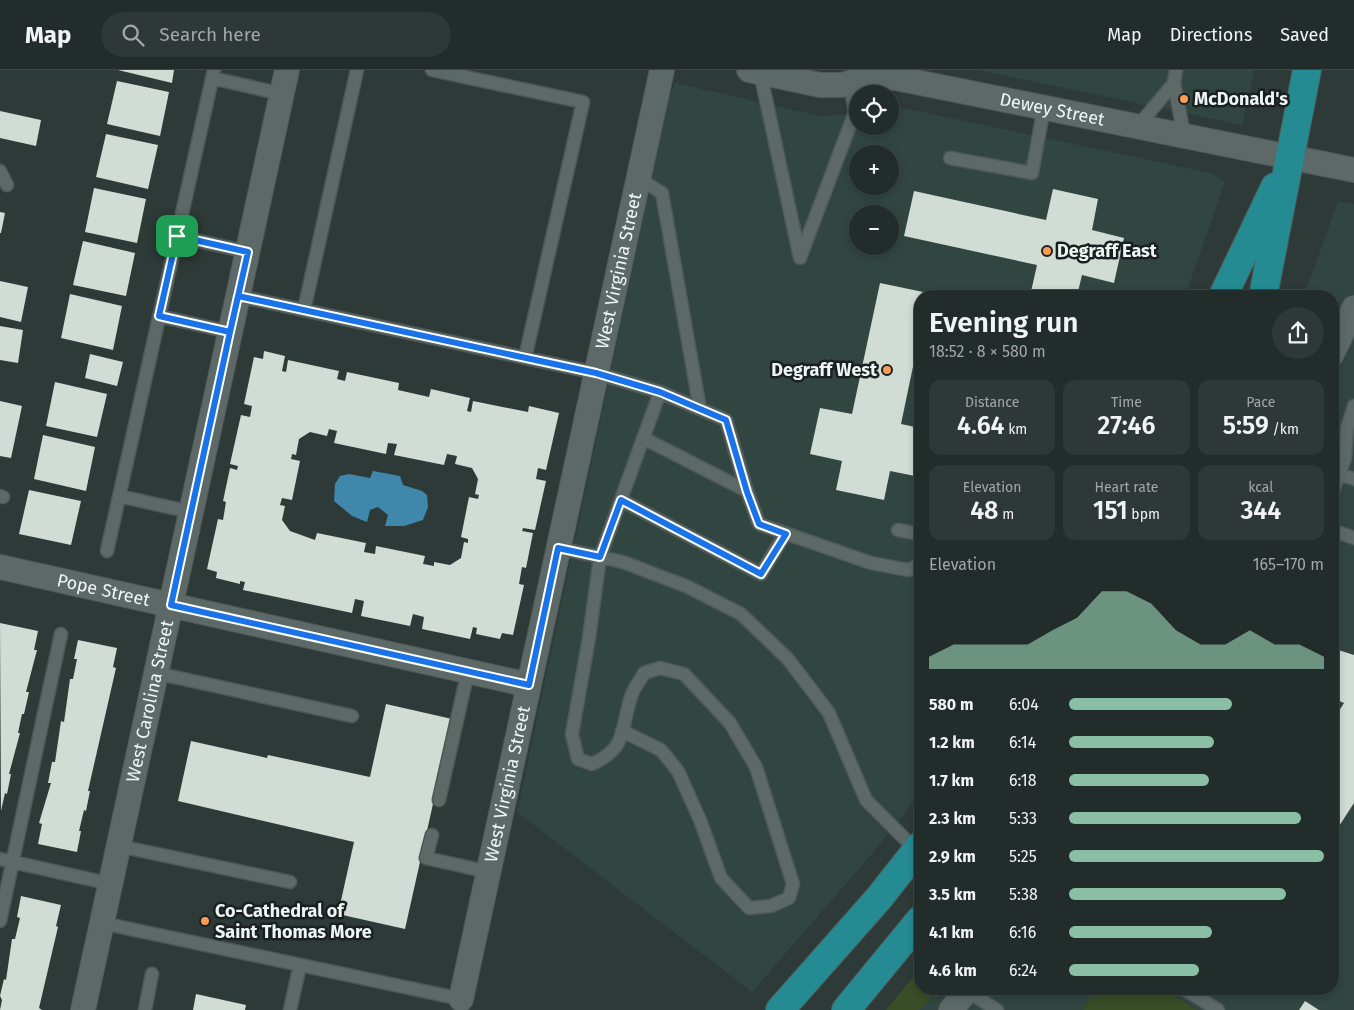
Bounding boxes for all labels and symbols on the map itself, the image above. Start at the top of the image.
street label: Dewey Street [998,88,1107,131]
place label: McDonald's [1194,88,1288,110]
marker: McDonald's [1178,93,1190,105]
street label: West Virginia Street [591,190,646,351]
pin [156,215,198,257]
place label: Degraff East [1057,240,1158,262]
marker: Degraff East [1041,245,1053,257]
place label: Degraff West [771,359,878,381]
marker: Degraff West [881,364,893,376]
street label: Pope Street [55,569,153,611]
street label: West Carolina Street [122,618,178,784]
street label: West Virginia Street [480,703,535,864]
place label: Co-Cathedral of Saint Thomas More [215,900,372,943]
marker: Co-Cathedral of Saint Thomas More [199,915,211,927]

